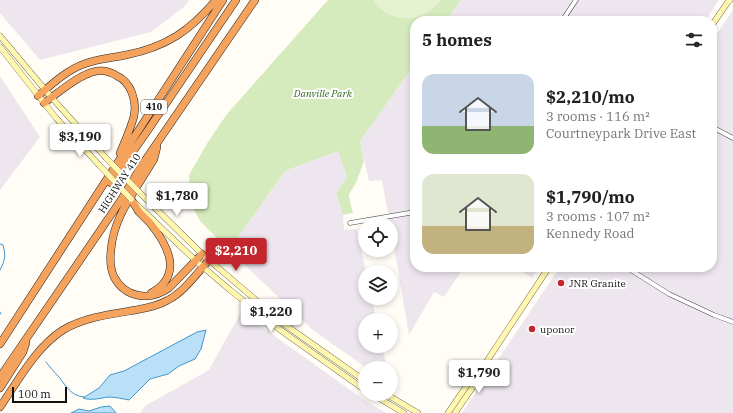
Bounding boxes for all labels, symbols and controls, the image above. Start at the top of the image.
text: 5 homes [422,29,492,51]
icon: filters [683,29,705,51]
text: $2,210/mo [546,86,635,108]
park label: Danville Park [293,87,353,100]
icon: home [454,90,502,138]
road number: 410 [141,100,167,114]
text: 3 rooms · 116 m² [546,108,650,125]
pin: $3,190 [47,124,113,158]
text: Courtneypark Drive East [546,125,696,142]
text: $3,190 [59,128,101,145]
street label: HIGHWAY 410 [95,151,144,216]
pin: $1,780 [144,183,210,217]
text: $1,790/mo [546,186,635,208]
text: $1,780 [156,187,198,204]
icon: home [454,190,502,238]
text: 3 rooms · 107 m² [546,208,650,225]
map controls [358,217,398,401]
button: locate [358,217,398,257]
text: Kennedy Road [546,225,634,242]
pin: $2,210 [203,238,269,272]
text: $2,210 [215,242,257,259]
button: layers [358,265,398,305]
place label: JNR Granite [569,277,626,290]
marker: JNR Granite [556,278,566,288]
pin: $1,220 [238,299,304,333]
text: $1,220 [250,303,292,320]
button: + [358,313,398,353]
place label: uponor [540,323,575,336]
marker: uponor [527,324,537,334]
pin: $1,790 [446,360,512,394]
button: − [358,361,398,401]
text: $1,790 [458,364,500,381]
scale bar [12,385,67,404]
text: 100 m [18,387,51,401]

